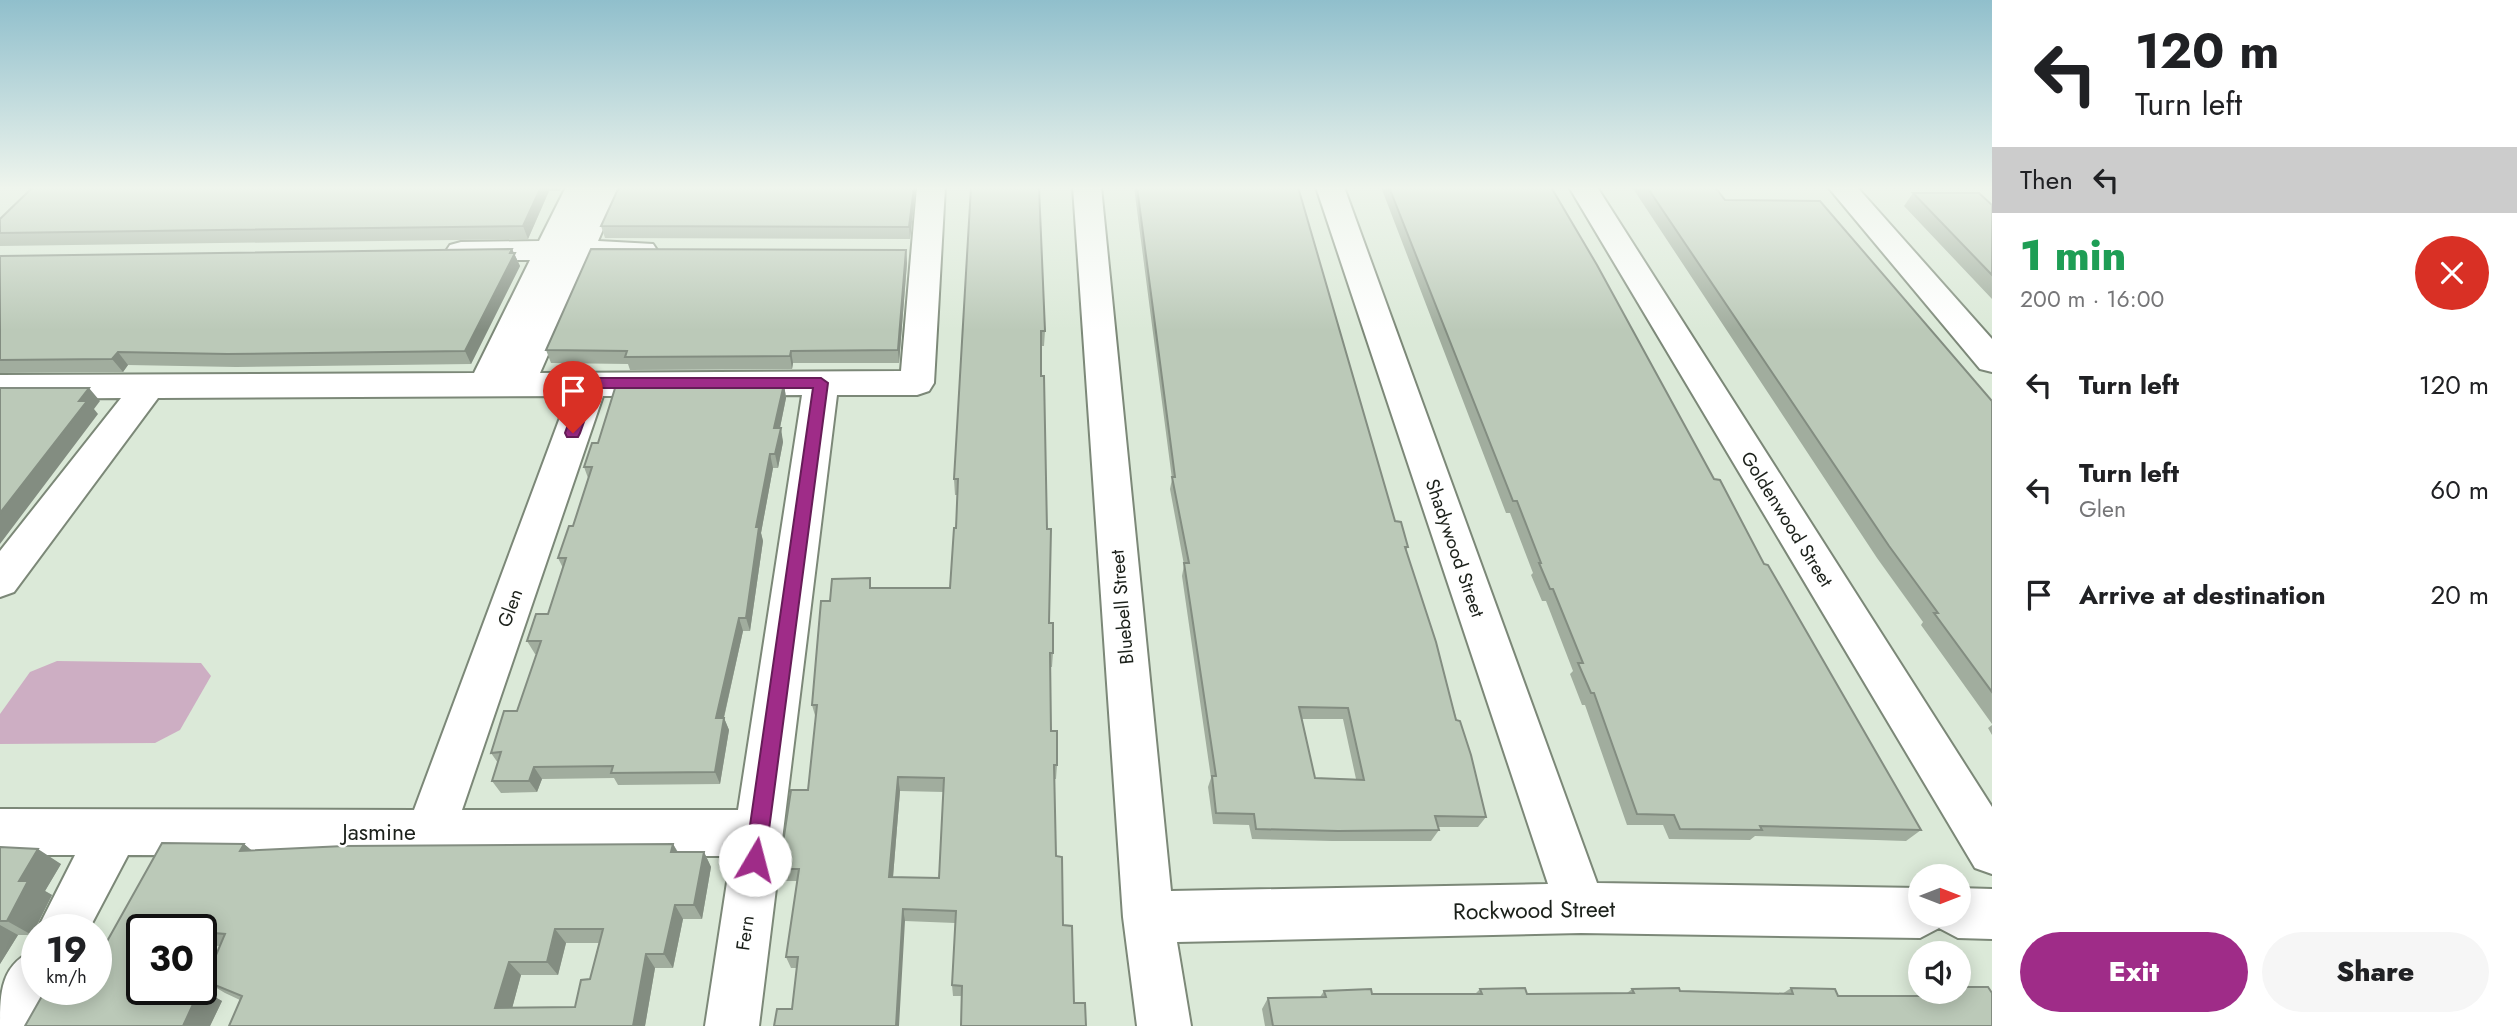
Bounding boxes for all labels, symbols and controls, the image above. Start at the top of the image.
text: 120 m [2135,16,2279,86]
icon: left [2020,28,2111,119]
text: Turn left [2135,81,2242,127]
text: Then [2020,161,2073,199]
icon: left [2087,161,2125,199]
text: 1 min [2020,225,2126,286]
button: close [2415,236,2489,310]
text: 200 m · 16:00 [2020,282,2164,316]
pin [543,361,603,433]
icon: left [2020,366,2058,404]
text: Turn left [2079,366,2179,404]
text: 120 m [2419,366,2489,404]
icon: arrive [554,372,592,410]
street label: Goldenwood Street [1734,446,1840,592]
text: Turn left [2079,454,2179,492]
icon: left [2020,471,2058,509]
text: 60 m [2430,471,2489,509]
street label: Shadywood Street [1419,475,1491,621]
text: Glen [2079,492,2126,526]
street label: Bluebell Street [1103,548,1140,666]
icon: arrive [2020,576,2058,614]
text: Arrive at destination [2079,576,2326,614]
text: 20 m [2431,576,2489,614]
street label: Glen [491,585,529,631]
street label: Jasmine [339,815,416,849]
position arrow [718,823,792,897]
north arrow [1908,864,1970,928]
map controls [1908,864,1971,1004]
street label: Rockwood Street [1453,892,1616,928]
speed limit sign: 30 [126,914,217,1005]
street label: Fern [729,914,761,952]
text: 19 [46,925,87,975]
button: Exit [2020,932,2248,1012]
button: Share [2262,932,2489,1012]
button: sound [1908,941,1971,1004]
text: km/h [46,964,87,990]

